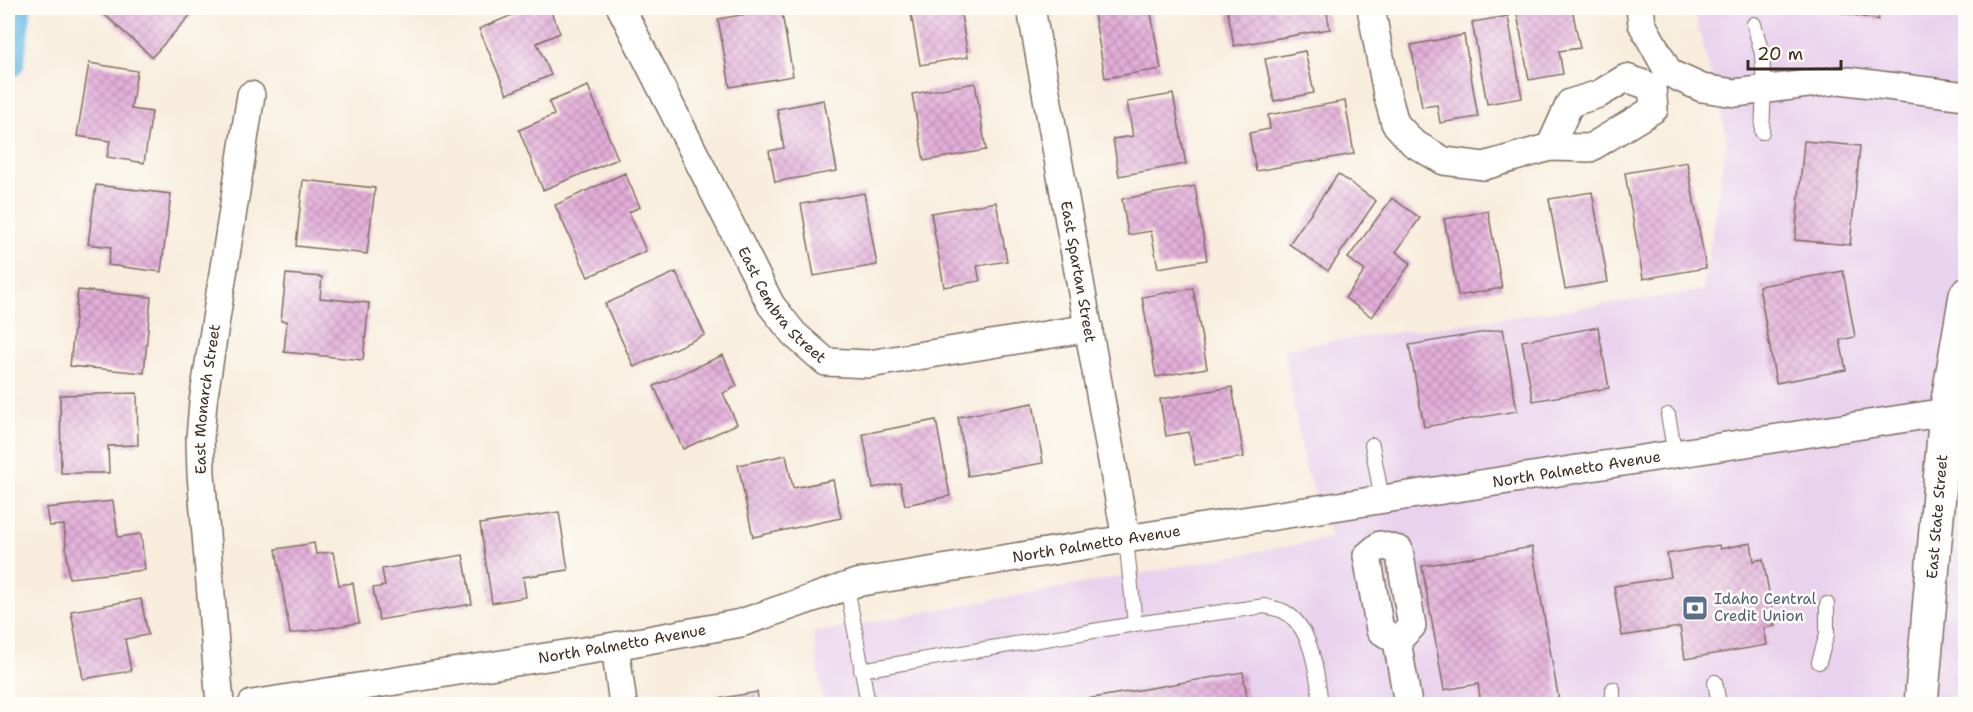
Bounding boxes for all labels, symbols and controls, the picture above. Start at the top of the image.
scale bar [1748,33,1841,71]
text: 20 m [1757,42,1803,66]
street label: East Spartan Street [1056,199,1101,344]
street label: East Cembra Street [733,243,830,368]
street label: East Monarch Street [190,323,225,475]
street label: North Palmetto Avenue [1491,446,1662,492]
street label: East State Street [1922,454,1952,580]
street label: North Palmetto Avenue [1011,521,1182,567]
place label: Idaho Central Credit Union [1714,589,1817,626]
bank icon: Idaho Central Credit Union [1680,593,1710,623]
street label: North Palmetto Avenue [537,620,708,668]

